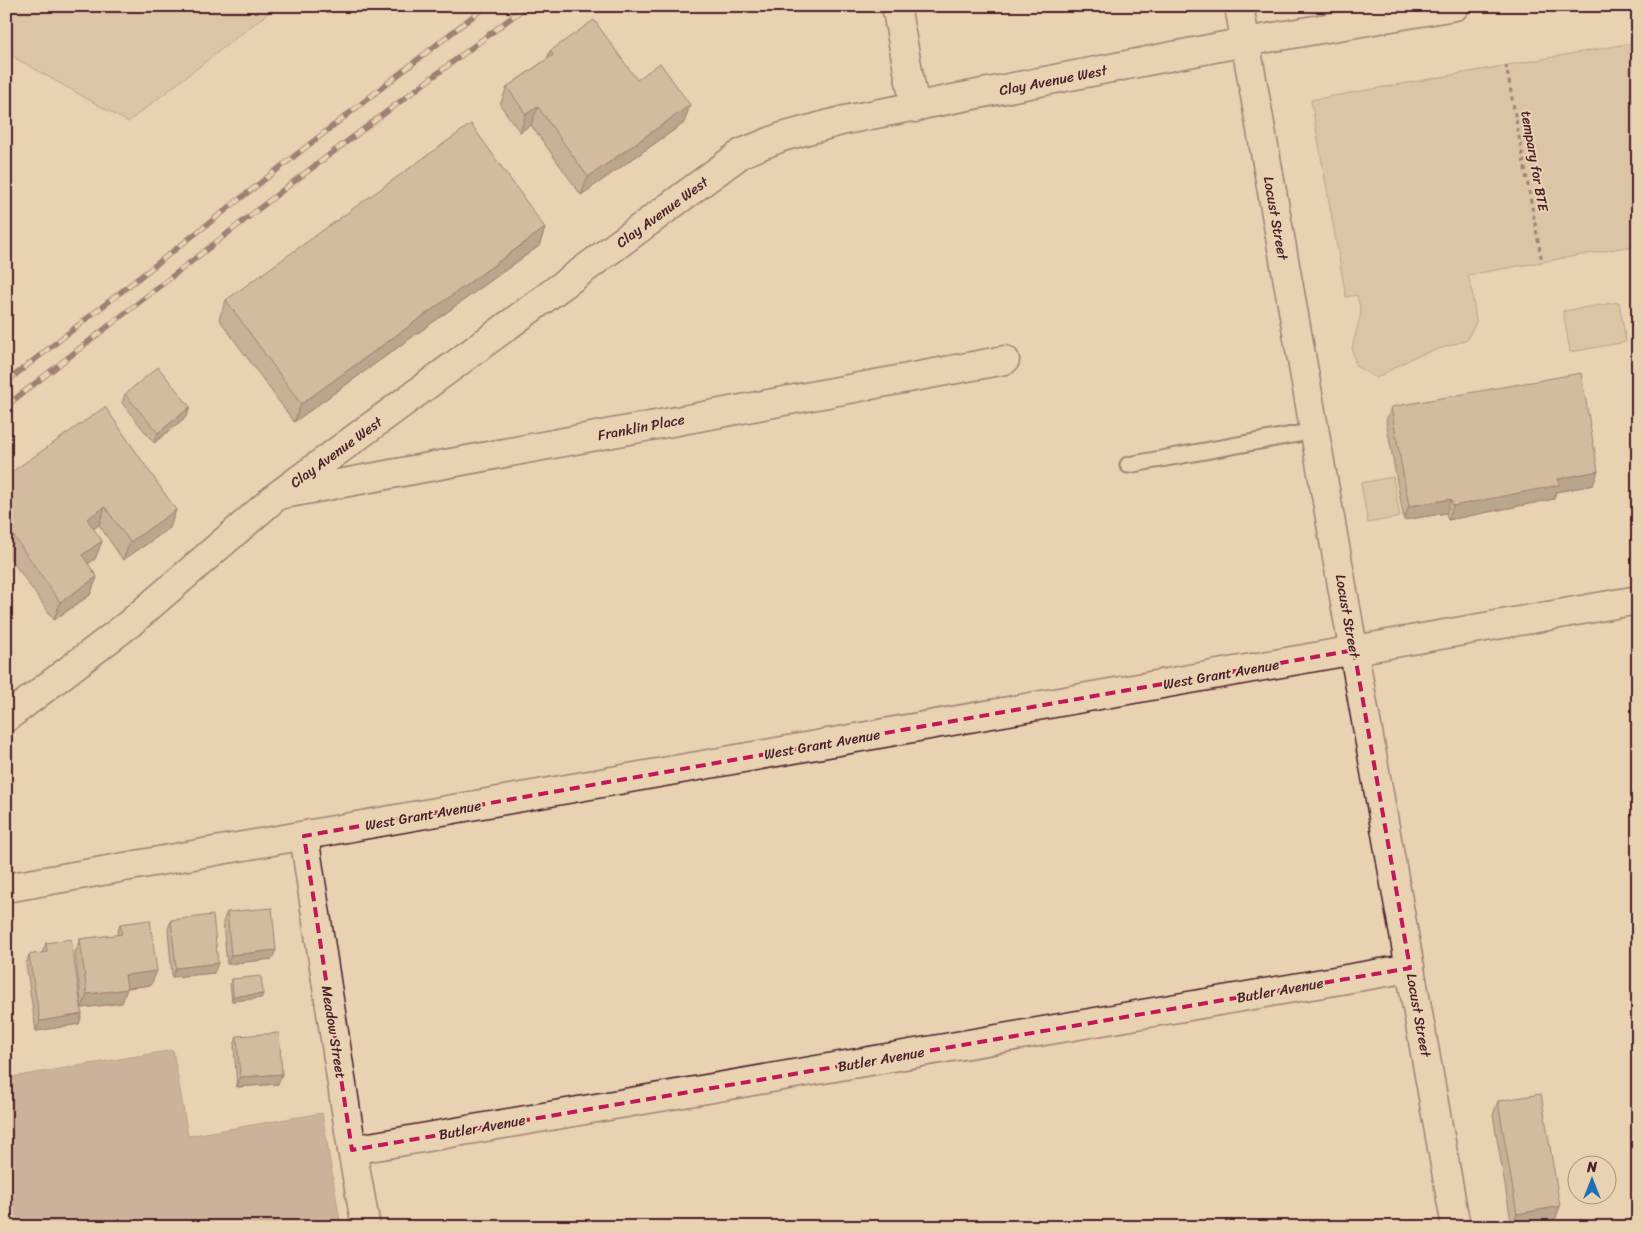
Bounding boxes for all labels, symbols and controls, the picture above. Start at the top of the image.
street label: Clay Avenue West [997,58,1111,103]
street label: tempary for BTE [1513,109,1556,214]
street label: Clay Avenue West [611,169,715,255]
street label: Locust Street [1256,174,1295,263]
street label: Franklin Place [595,407,687,448]
street label: Clay Avenue West [285,409,389,495]
street label: Locust Street [1328,572,1367,661]
street label: West Grant Avenue [1161,652,1281,697]
street label: West Grant Avenue [762,722,882,767]
street label: West Grant Avenue [363,793,483,838]
street label: Butler Avenue [1235,971,1325,1010]
street label: Locust Street [1399,971,1438,1060]
street label: Meadow Street [314,984,353,1080]
street label: Butler Avenue [836,1040,926,1079]
street label: Butler Avenue [437,1108,527,1147]
text: N [1586,1155,1597,1180]
north arrow [1566,1156,1616,1206]

